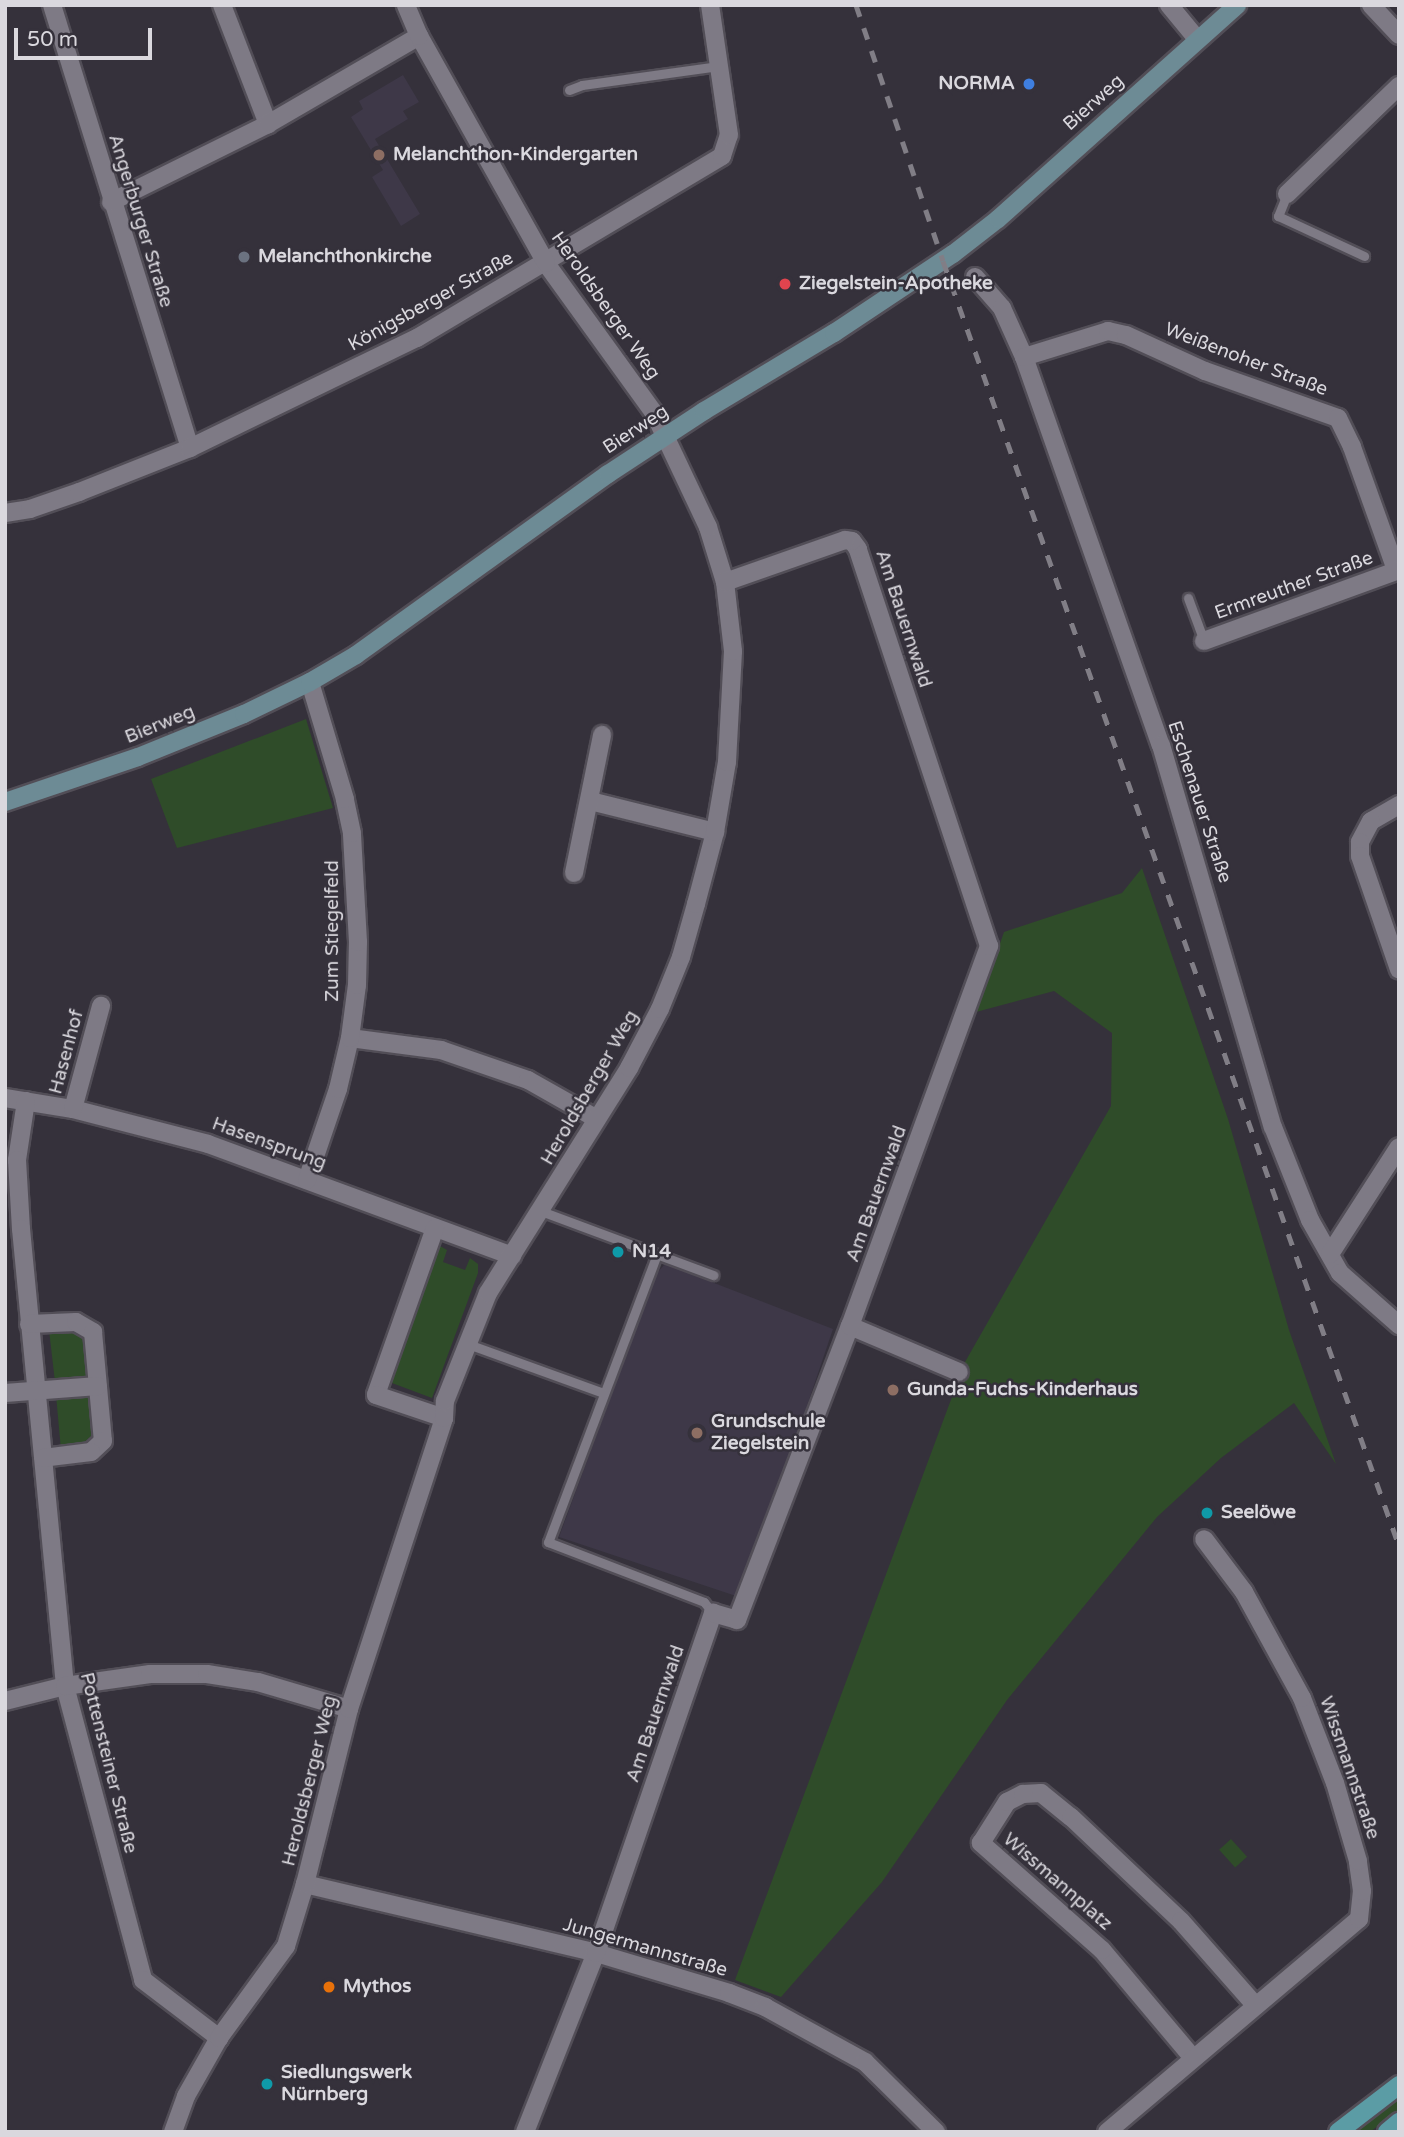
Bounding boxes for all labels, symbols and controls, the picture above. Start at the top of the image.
scale bar [18,14,156,58]
text: 50 m [27,27,78,52]
street label: Bierweg [1059,70,1129,136]
place label: NORMA [938,73,1015,95]
marker: NORMA [1021,76,1037,92]
street label: Angerburger Straße [103,132,177,310]
place label: Melanchthon-Kindergarten [393,144,638,166]
marker: Melanchthon-Kindergarten [371,147,387,163]
street label: Heroldsberger Weg [545,228,665,384]
place label: Melanchthonkirche [258,246,432,268]
street label: Königsberger Straße [344,247,518,357]
marker: Melanchthonkirche [236,249,252,265]
place label: Ziegelstein-Apotheke [799,273,993,295]
marker: Ziegelstein-Apotheke [777,276,793,292]
street label: Weißenoher Straße [1161,318,1331,402]
street label: Bierweg [599,400,673,460]
street label: Am Bauernwald [870,547,936,691]
street label: Ermreuther Straße [1212,547,1376,625]
street label: Bierweg [122,701,198,749]
street label: Eschenauer Straße [1162,718,1236,886]
street label: Zum Stiegelfeld [322,860,344,1002]
street label: Hasenhof [45,1007,89,1097]
street label: Heroldsberger Weg [536,1007,644,1169]
street label: Hasensprung [209,1113,329,1175]
street label: Am Bauernwald [842,1123,912,1265]
place label: N14 [632,1241,671,1263]
marker: N14 [610,1244,626,1260]
place label: Gunda-Fuchs-Kinderhaus [907,1379,1138,1401]
marker: Gunda-Fuchs-Kinderhaus [885,1382,901,1398]
place label: Grundschule Ziegelstein [711,1411,826,1455]
marker: Grundschule Ziegelstein [689,1425,705,1441]
place label: Seelöwe [1221,1502,1296,1524]
marker: Seelöwe [1199,1505,1215,1521]
street label: Am Bauernwald [622,1642,690,1786]
street label: Pottensteiner Straße [74,1670,142,1856]
street label: Heroldsberger Weg [278,1693,342,1869]
street label: Wissmannstraße [1314,1693,1384,1843]
street label: Wissmannplatz [998,1828,1116,1936]
street label: Jungermannstraße [560,1914,730,1982]
place label: Mythos [343,1976,411,1998]
marker: Mythos [321,1979,337,1995]
place label: Siedlungswerk Nürnberg [281,2062,412,2106]
marker: Siedlungswerk Nürnberg [259,2076,275,2092]

